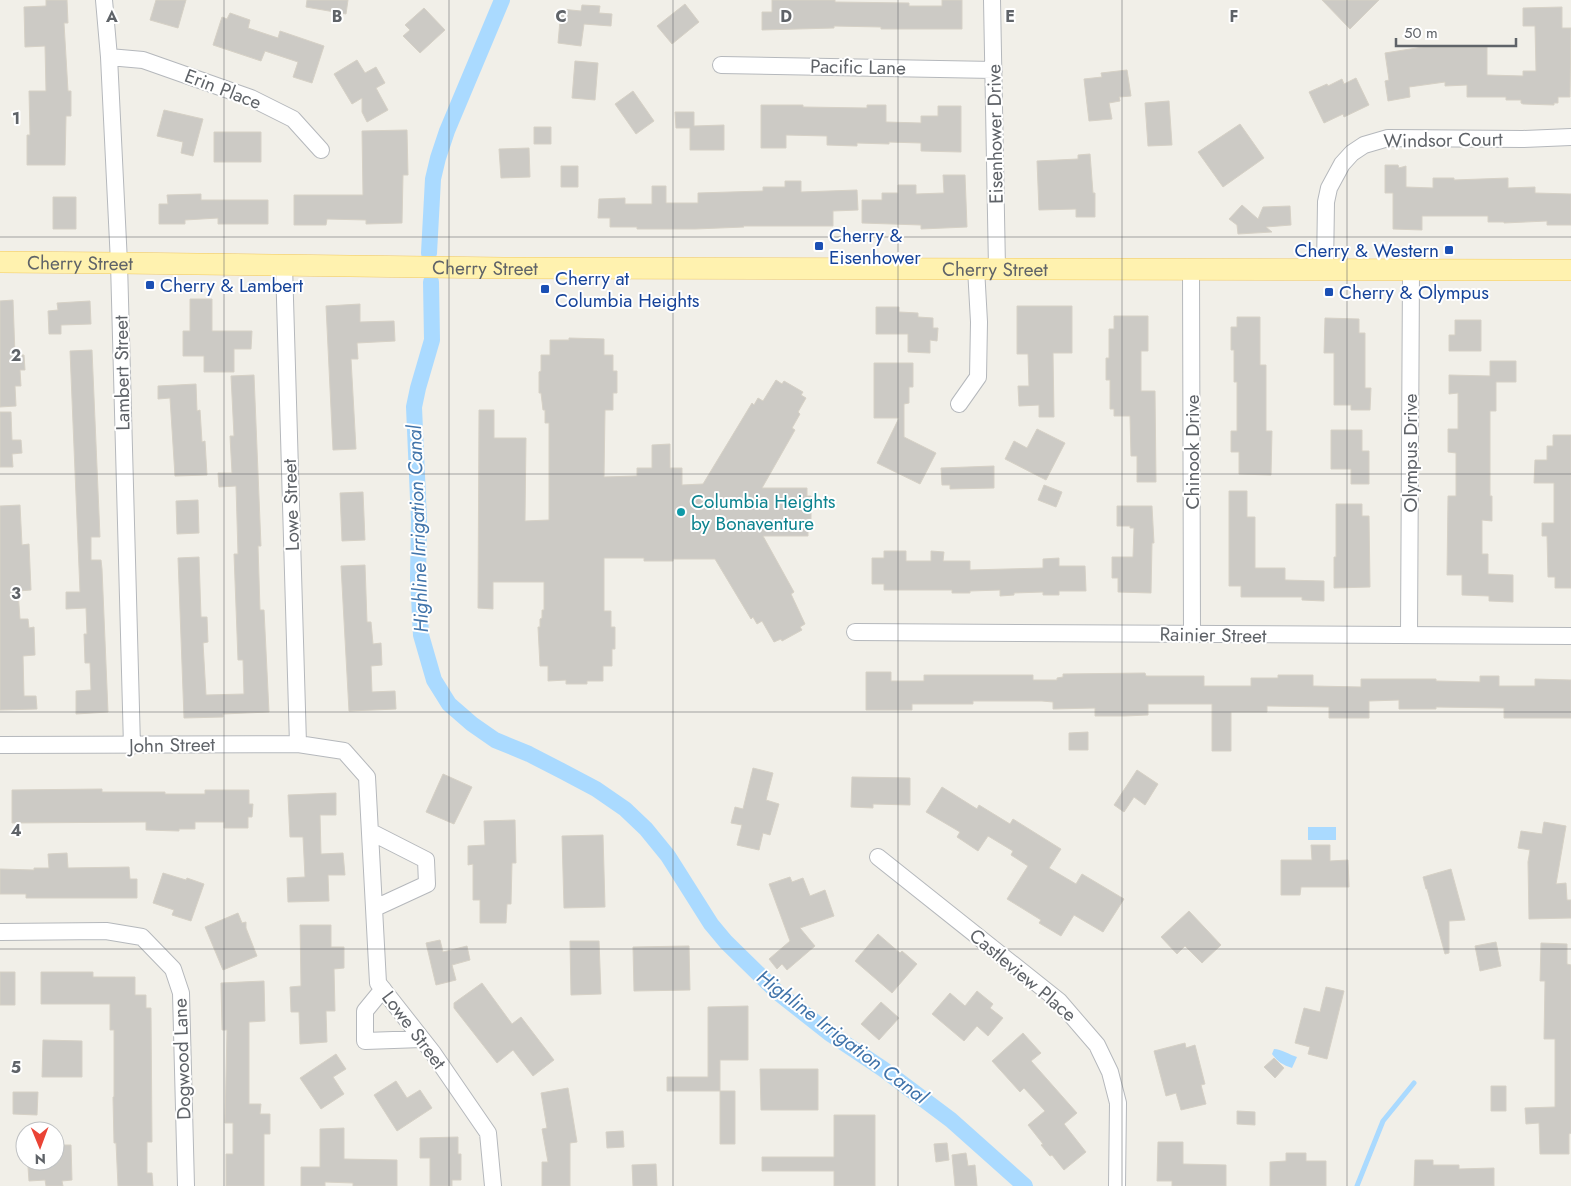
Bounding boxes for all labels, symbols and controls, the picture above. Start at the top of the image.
text: A [105,5,118,28]
text: B [332,5,342,28]
text: C [555,5,567,28]
text: D [780,5,792,28]
text: E [1005,5,1015,28]
text: F [1230,5,1238,28]
scale bar [1396,15,1516,47]
text: 50 m [1404,22,1438,44]
street label: Pacific Lane [810,53,906,81]
street label: Erin Place [181,62,266,116]
street label: Eisenhower Drive [980,64,1010,204]
text: 1 [12,107,20,130]
street label: Windsor Court [1383,125,1503,155]
place label: Cherry & Eisenhower [829,222,921,271]
place label: Cherry & Western [1294,237,1439,264]
marker: Cherry & Eisenhower [813,240,825,252]
marker: Cherry & Western [1443,244,1455,256]
street label: Cherry Street [27,249,134,277]
street label: Cherry Street [432,254,538,282]
street label: Cherry Street [942,255,1048,283]
place label: Cherry at Columbia Heights [555,265,700,314]
place label: Cherry & Lambert [160,272,304,299]
marker: Cherry & Lambert [144,279,156,291]
place label: Cherry & Olympus [1339,279,1489,306]
marker: Cherry at Columbia Heights [539,283,551,295]
marker: Cherry & Olympus [1323,286,1335,298]
street label: Lambert Street [107,315,137,431]
text: 2 [11,344,21,367]
street label: Olympus Drive [1397,393,1424,512]
street label: Chinook Drive [1179,394,1206,509]
water label: Highline Irrigation Canal [400,423,436,633]
street label: Lowe Street [276,458,306,551]
place label: Columbia Heights by Bonaventure [691,488,836,537]
marker: Columbia Heights by Bonaventure [675,506,687,518]
text: 3 [11,582,21,605]
street label: Rainier Street [1159,621,1267,649]
street label: John Street [126,731,216,759]
text: 4 [10,819,22,842]
street label: Castleview Place [964,922,1083,1028]
water label: Highline Irrigation Canal [750,963,935,1112]
street label: Lowe Street [376,985,453,1075]
street label: Dogwood Lane [166,998,198,1120]
text: 5 [11,1056,21,1079]
north arrow [15,1121,65,1171]
text: N [34,1149,46,1169]

